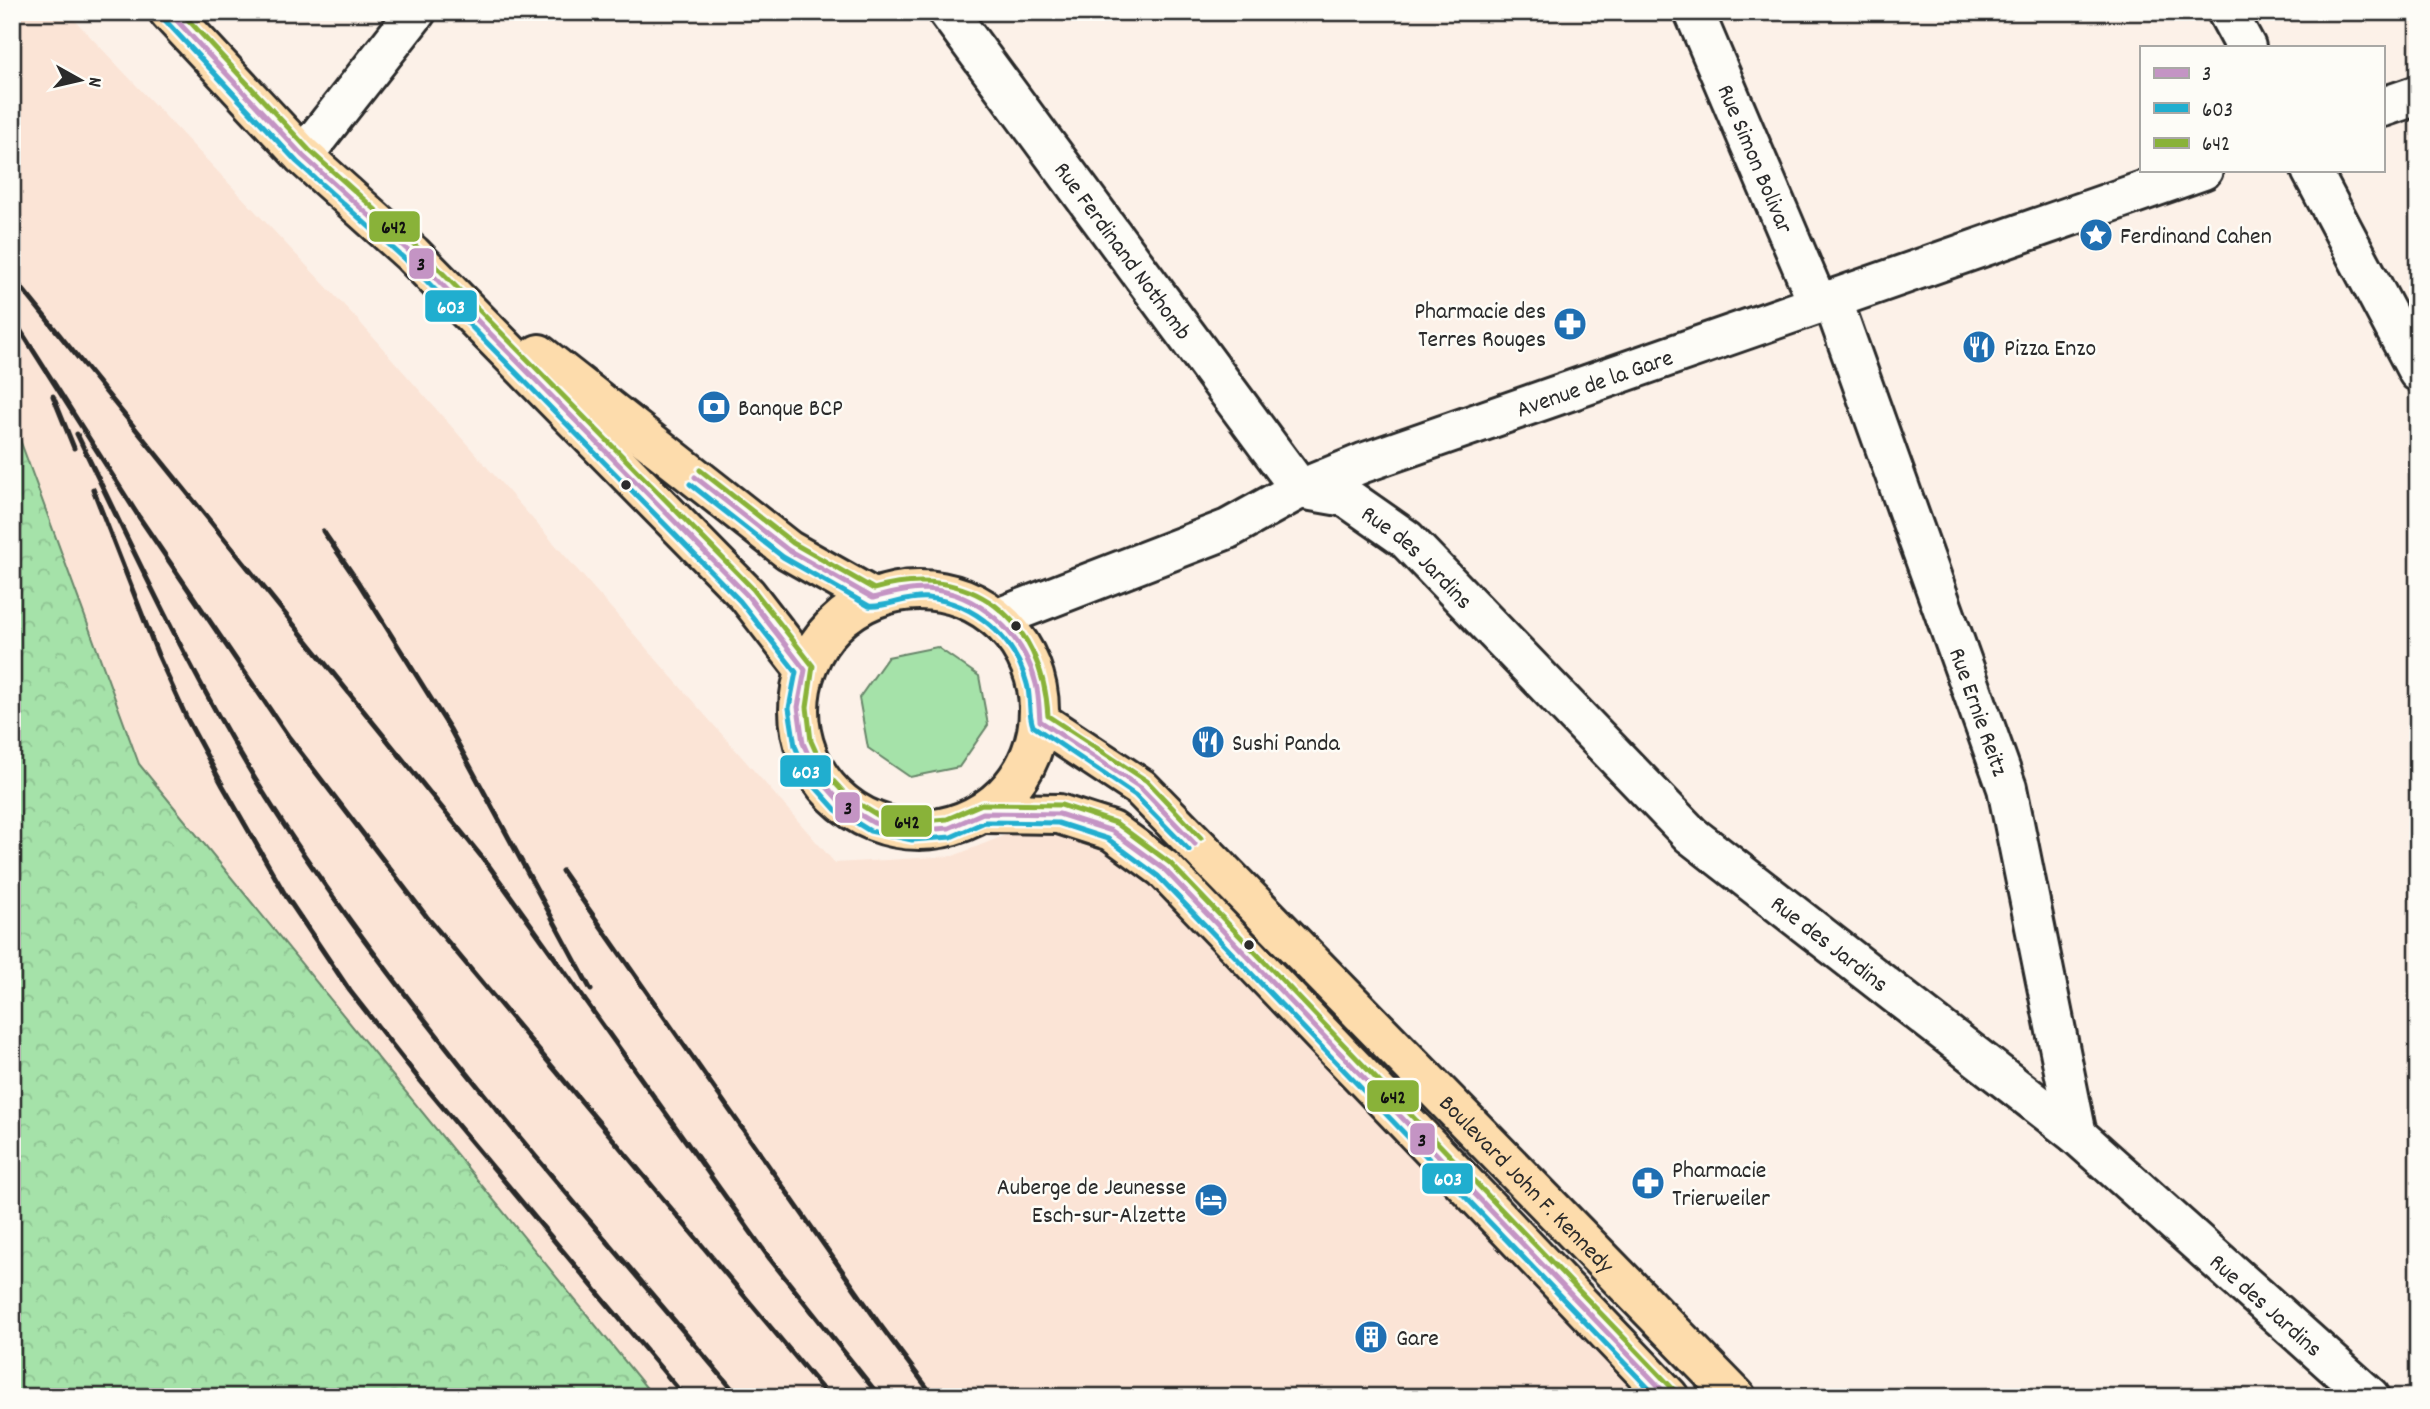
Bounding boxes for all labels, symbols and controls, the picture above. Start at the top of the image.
north arrow [46,46,116,116]
legend [2140,46,2384,172]
text: 3 [2202,61,2211,91]
text: N [79,75,107,88]
street label: Rue Simon Bolivar [1707,80,1800,240]
text: 603 [2202,97,2233,127]
text: 642 [2202,131,2230,161]
street label: Rue Ferdinand Nothomb [1044,156,1199,348]
line badge: 642 [368,210,421,243]
text: 642 [381,216,407,243]
place icon: Ferdinand Cahen [2077,216,2115,254]
place label: Ferdinand Cahen [2120,221,2272,255]
line badge: 3 [408,247,435,280]
text: 3 [417,253,425,280]
line badge: 603 [424,289,478,323]
text: 603 [437,296,465,323]
place label: Pharmacie des Terres Rouges [1414,296,1546,358]
pharmacy icon: Pharmacie des Terres Rouges [1551,305,1589,343]
restaurant icon: Pizza Enzo [1960,328,1998,366]
place label: Pizza Enzo [2004,333,2096,367]
street label: Avenue de la Gare [1512,342,1678,428]
bank icon: Banque BCP [695,388,733,426]
place label: Banque BCP [738,393,843,427]
unlabelled marker [619,478,633,492]
street label: Rue des Jardins [1353,499,1479,618]
unlabelled marker [1009,619,1023,633]
street label: Rue Ernie Reitz [1938,644,2015,781]
restaurant icon: Sushi Panda [1189,723,1227,761]
place label: Sushi Panda [1232,728,1340,762]
line badge: 603 [779,754,832,788]
text: 603 [792,761,820,788]
line badge: 3 [834,791,861,824]
text: 3 [844,797,852,824]
line badge: 642 [880,804,933,838]
text: 642 [894,811,920,838]
street label: Rue des Jardins [1762,889,1894,1002]
unlabelled marker [1242,938,1256,952]
line badge: 642 [1366,1079,1420,1113]
text: 642 [1380,1086,1406,1113]
street label: Boulevard John F. Kennedy [1430,1088,1621,1284]
line badge: 3 [1409,1122,1436,1156]
text: 3 [1418,1129,1426,1156]
place label: Pharmacie Trierweiler [1672,1155,1770,1217]
line badge: 603 [1421,1162,1474,1195]
pharmacy icon: Pharmacie Trierweiler [1629,1164,1667,1202]
text: 603 [1434,1168,1462,1195]
place label: Auberge de Jeunesse Esch-sur-Alzette [997,1172,1186,1234]
hotel icon: Auberge de Jeunesse Esch-sur-Alzette [1192,1181,1230,1219]
street label: Rue des Jardins [2201,1247,2329,1367]
building icon: Gare [1352,1318,1390,1356]
place label: Gare [1396,1323,1439,1357]

